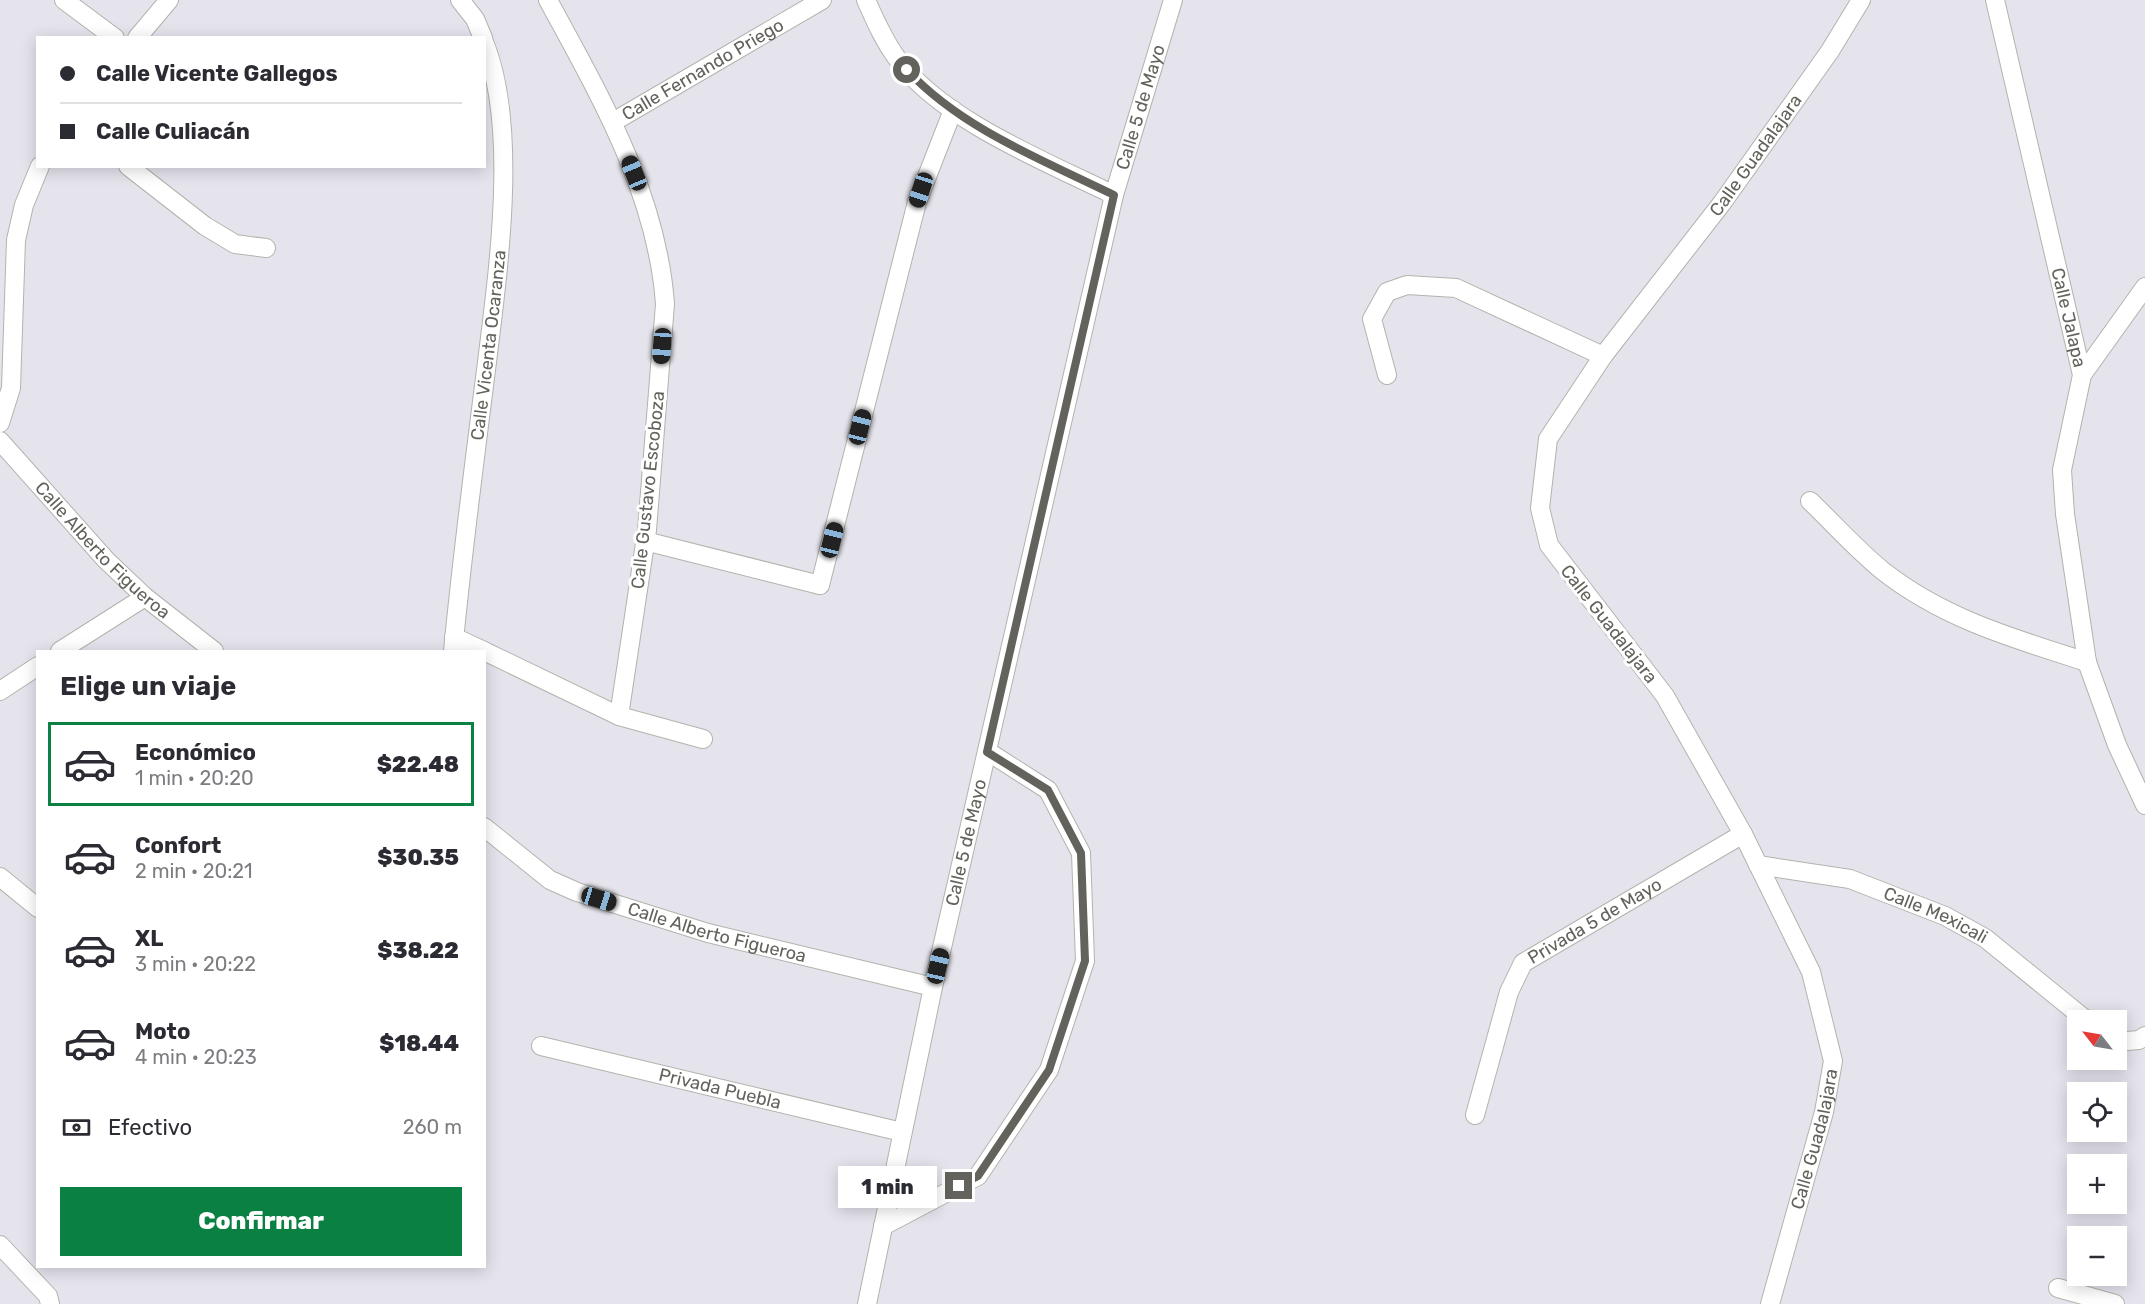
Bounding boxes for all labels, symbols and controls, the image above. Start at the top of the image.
street label: Calle Fernando Priego [618,14,788,125]
street label: Calle 5 de Mayo [1111,42,1170,172]
route start [893,56,920,83]
text: Calle Vicente Gallegos [96,60,338,87]
street label: Calle Guadalajara [1705,90,1807,221]
text: Calle Culiacán [96,118,250,145]
car [619,153,649,193]
car [907,170,935,210]
street label: Calle Vicenta Ocaranza [466,249,511,442]
street label: Calle Jalapa [2046,266,2091,369]
car [652,327,672,365]
street label: Calle Gustavo Escoboza [627,390,669,590]
car [847,407,873,447]
street label: Calle Alberto Figueroa [30,477,175,624]
car [819,520,845,560]
street label: Calle Guadalajara [1556,560,1662,688]
text: Elige un viaje [60,670,236,702]
icon: car [63,737,117,791]
text: Económico [135,739,256,766]
text: $22.48 [377,751,459,778]
text: 1 min · 20:20 [135,766,254,790]
street label: Calle 5 de Mayo [941,777,991,908]
icon: car [63,830,117,884]
text: Confort [135,832,221,859]
text: $30.35 [377,844,459,871]
text: 2 min · 20:21 [135,859,253,883]
street label: Privada 5 de Mayo [1524,873,1666,969]
street label: Calle Mexicali [1880,882,1992,948]
car [579,885,619,913]
street label: Calle Alberto Figueroa [625,898,808,967]
icon: car [63,923,117,977]
text: XL [135,925,163,952]
text: $38.22 [377,937,459,964]
car [925,946,951,986]
text: 3 min · 20:22 [135,952,256,976]
north arrow [2067,1010,2127,1070]
map controls [2067,1010,2127,1286]
icon: car [63,1016,117,1070]
text: Moto [135,1018,190,1045]
text: $18.44 [379,1030,459,1057]
text: 4 min · 20:23 [135,1045,257,1069]
street label: Privada Puebla [657,1063,783,1114]
street label: Calle Guadalajara [1786,1067,1842,1212]
button: locate [2067,1082,2127,1142]
icon: cash [60,1111,93,1144]
text: Efectivo [108,1114,192,1141]
text: 260 m [403,1115,462,1139]
button: + [2067,1154,2127,1214]
callout: 1 min [839,1165,938,1207]
route end [945,1172,972,1199]
text: 1 min [861,1175,914,1199]
button: Confirmar [60,1187,462,1256]
button: − [2067,1226,2127,1286]

